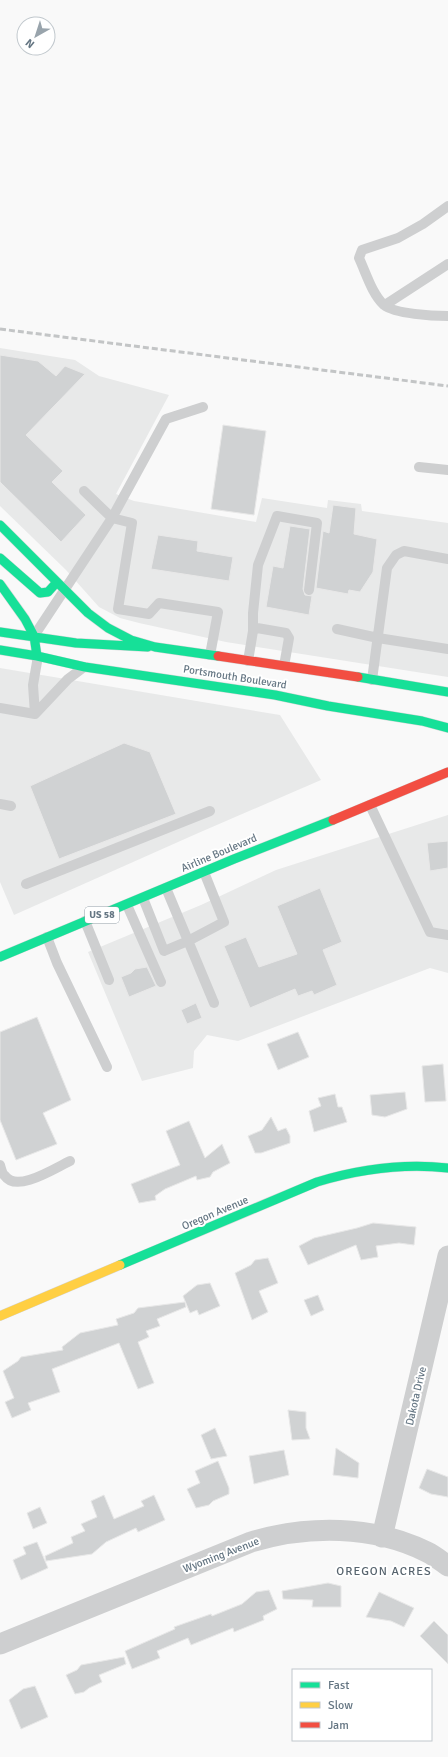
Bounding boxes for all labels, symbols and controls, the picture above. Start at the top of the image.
north arrow [16,16,56,56]
text: N [23,36,37,51]
street label: Portsmouth Boulevard [182,662,288,692]
street label: Airline Boulevard [179,831,259,875]
road number: US 58 [85,907,119,923]
street label: Oregon Avenue [180,1193,250,1233]
street label: Dakota Drive [403,1365,429,1427]
street label: Wyoming Avenue [181,1535,261,1575]
district label: OREGON ACRES [336,1564,432,1579]
legend [292,1669,432,1741]
text: Fast [328,1678,349,1693]
text: Slow [328,1698,353,1713]
text: Jam [328,1718,349,1733]

